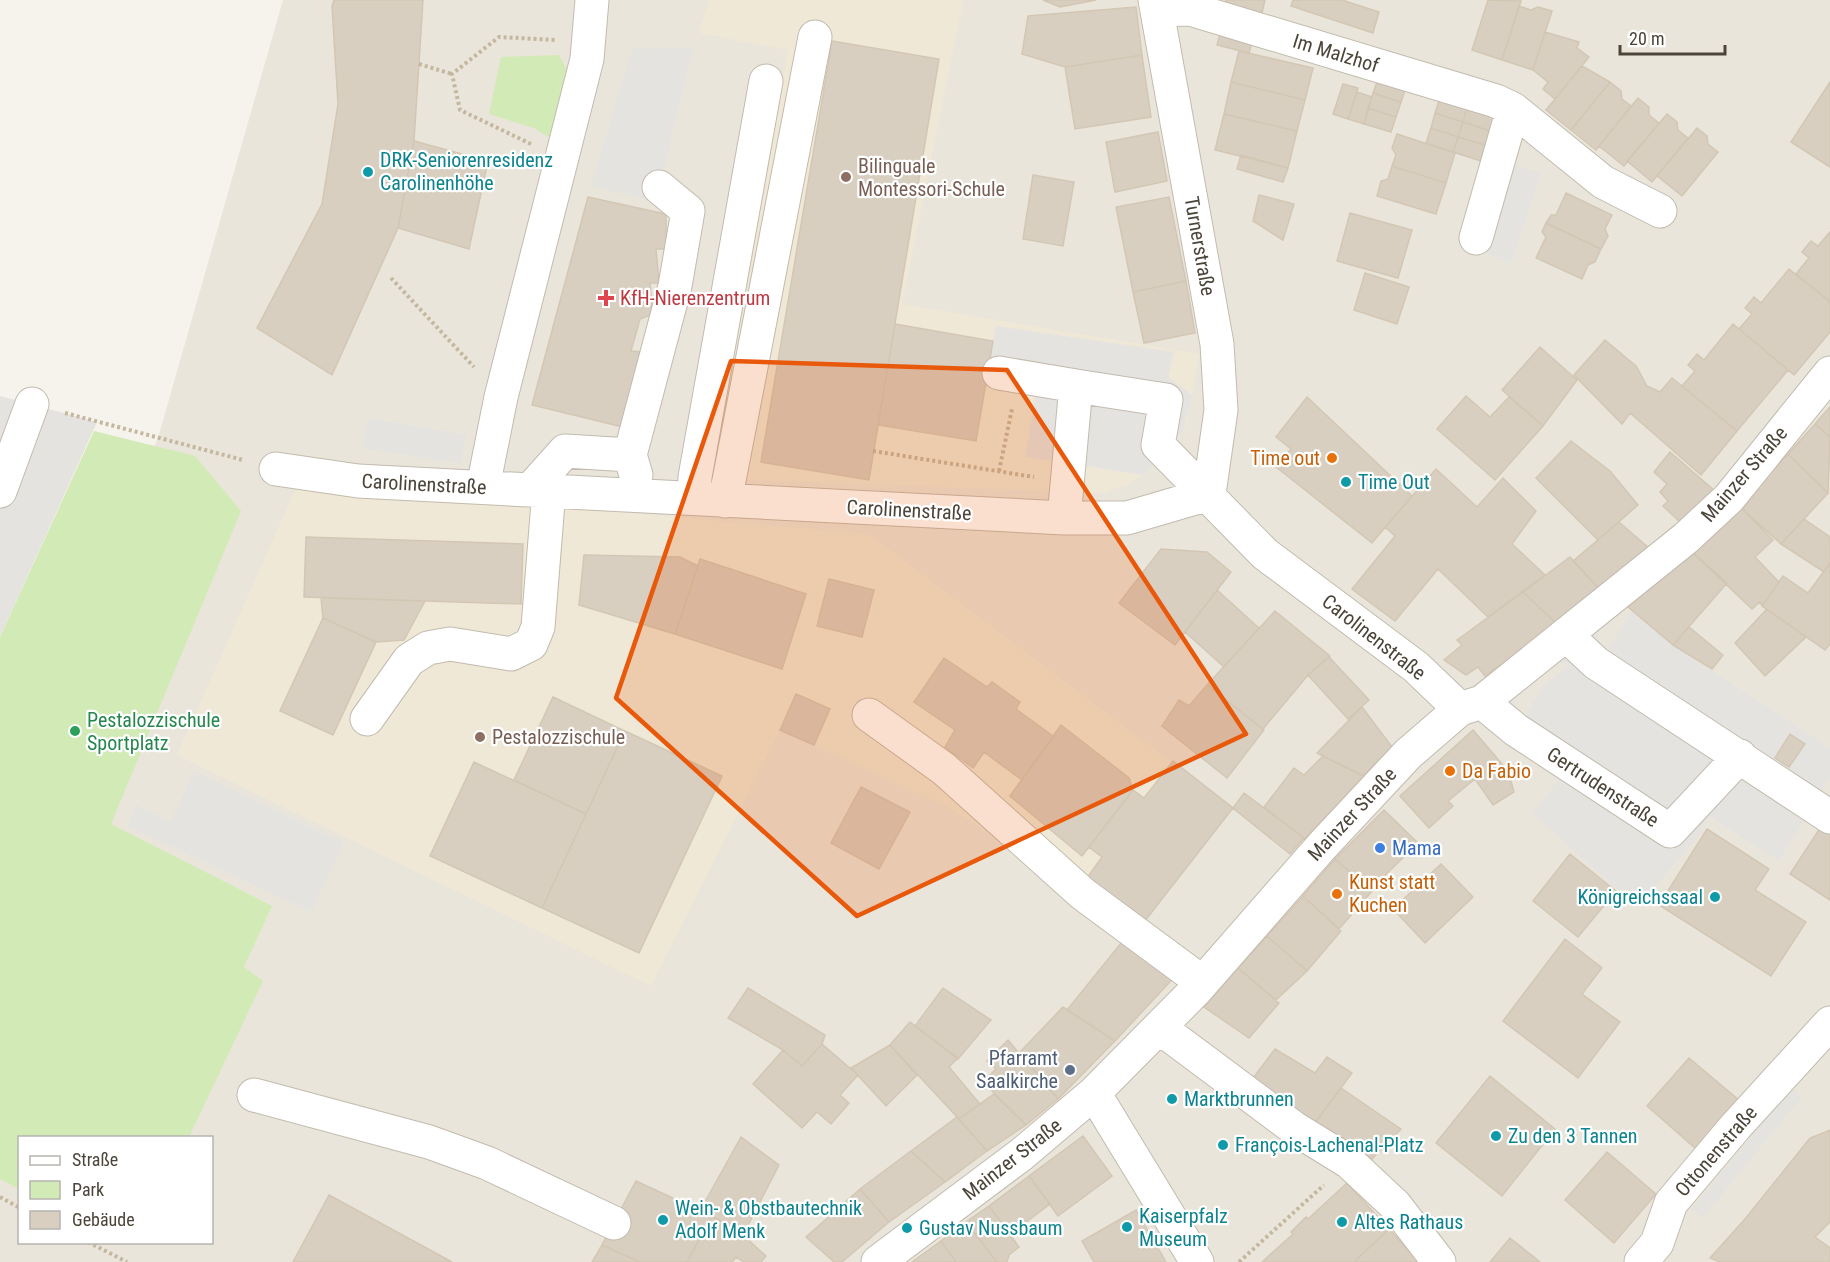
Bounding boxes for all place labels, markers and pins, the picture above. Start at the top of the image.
place label: DRK-Seniorenresidenz Carolinenhöhe [380,148,553,195]
place label: Bilinguale Montessori-Schule [858,154,1005,201]
marker: DRK-Seniorenresidenz Carolinenhöhe [361,165,375,179]
marker: Bilinguale Montessori-Schule [839,170,853,184]
place label: KfH-Nierenzentrum [620,286,770,310]
marker: KfH-Nierenzentrum [597,289,615,307]
place label: Time out [1250,446,1320,470]
marker: Time out [1325,451,1339,465]
place label: Time Out [1358,470,1430,494]
marker: Time Out [1339,475,1353,489]
place label: Pestalozzischule Sportplatz [87,708,220,755]
marker: Pestalozzischule Sportplatz [68,724,82,738]
place label: Pestalozzischule [492,725,625,749]
marker: Pestalozzischule [473,730,487,744]
place label: Da Fabio [1462,759,1531,783]
marker: Da Fabio [1443,764,1457,778]
place label: Mama [1392,836,1441,860]
marker: Mama [1373,841,1387,855]
place label: Kunst statt Kuchen [1349,870,1435,917]
place label: Königreichssaal [1577,885,1703,909]
marker: Kunst statt Kuchen [1330,887,1344,901]
marker: Königreichssaal [1708,890,1722,904]
place label: Pfarramt Saalkirche [976,1046,1058,1093]
marker: Pfarramt Saalkirche [1063,1063,1077,1077]
place label: Marktbrunnen [1184,1087,1294,1111]
marker: Marktbrunnen [1165,1092,1179,1106]
place label: Zu den 3 Tannen [1508,1124,1638,1148]
marker: Zu den 3 Tannen [1489,1129,1503,1143]
place label: François-Lachenal-Platz [1235,1133,1423,1157]
marker: François-Lachenal-Platz [1216,1138,1230,1152]
place label: Wein- & Obstbautechnik Adolf Menk [675,1196,862,1243]
place label: Kaiserpfalz Museum [1139,1204,1228,1251]
place label: Altes Rathaus [1354,1210,1463,1234]
marker: Wein- & Obstbautechnik Adolf Menk [656,1213,670,1227]
marker: Altes Rathaus [1335,1215,1349,1229]
place label: Gustav Nussbaum [919,1216,1063,1240]
marker: Kaiserpfalz Museum [1120,1220,1134,1234]
marker: Gustav Nussbaum [900,1221,914,1235]

